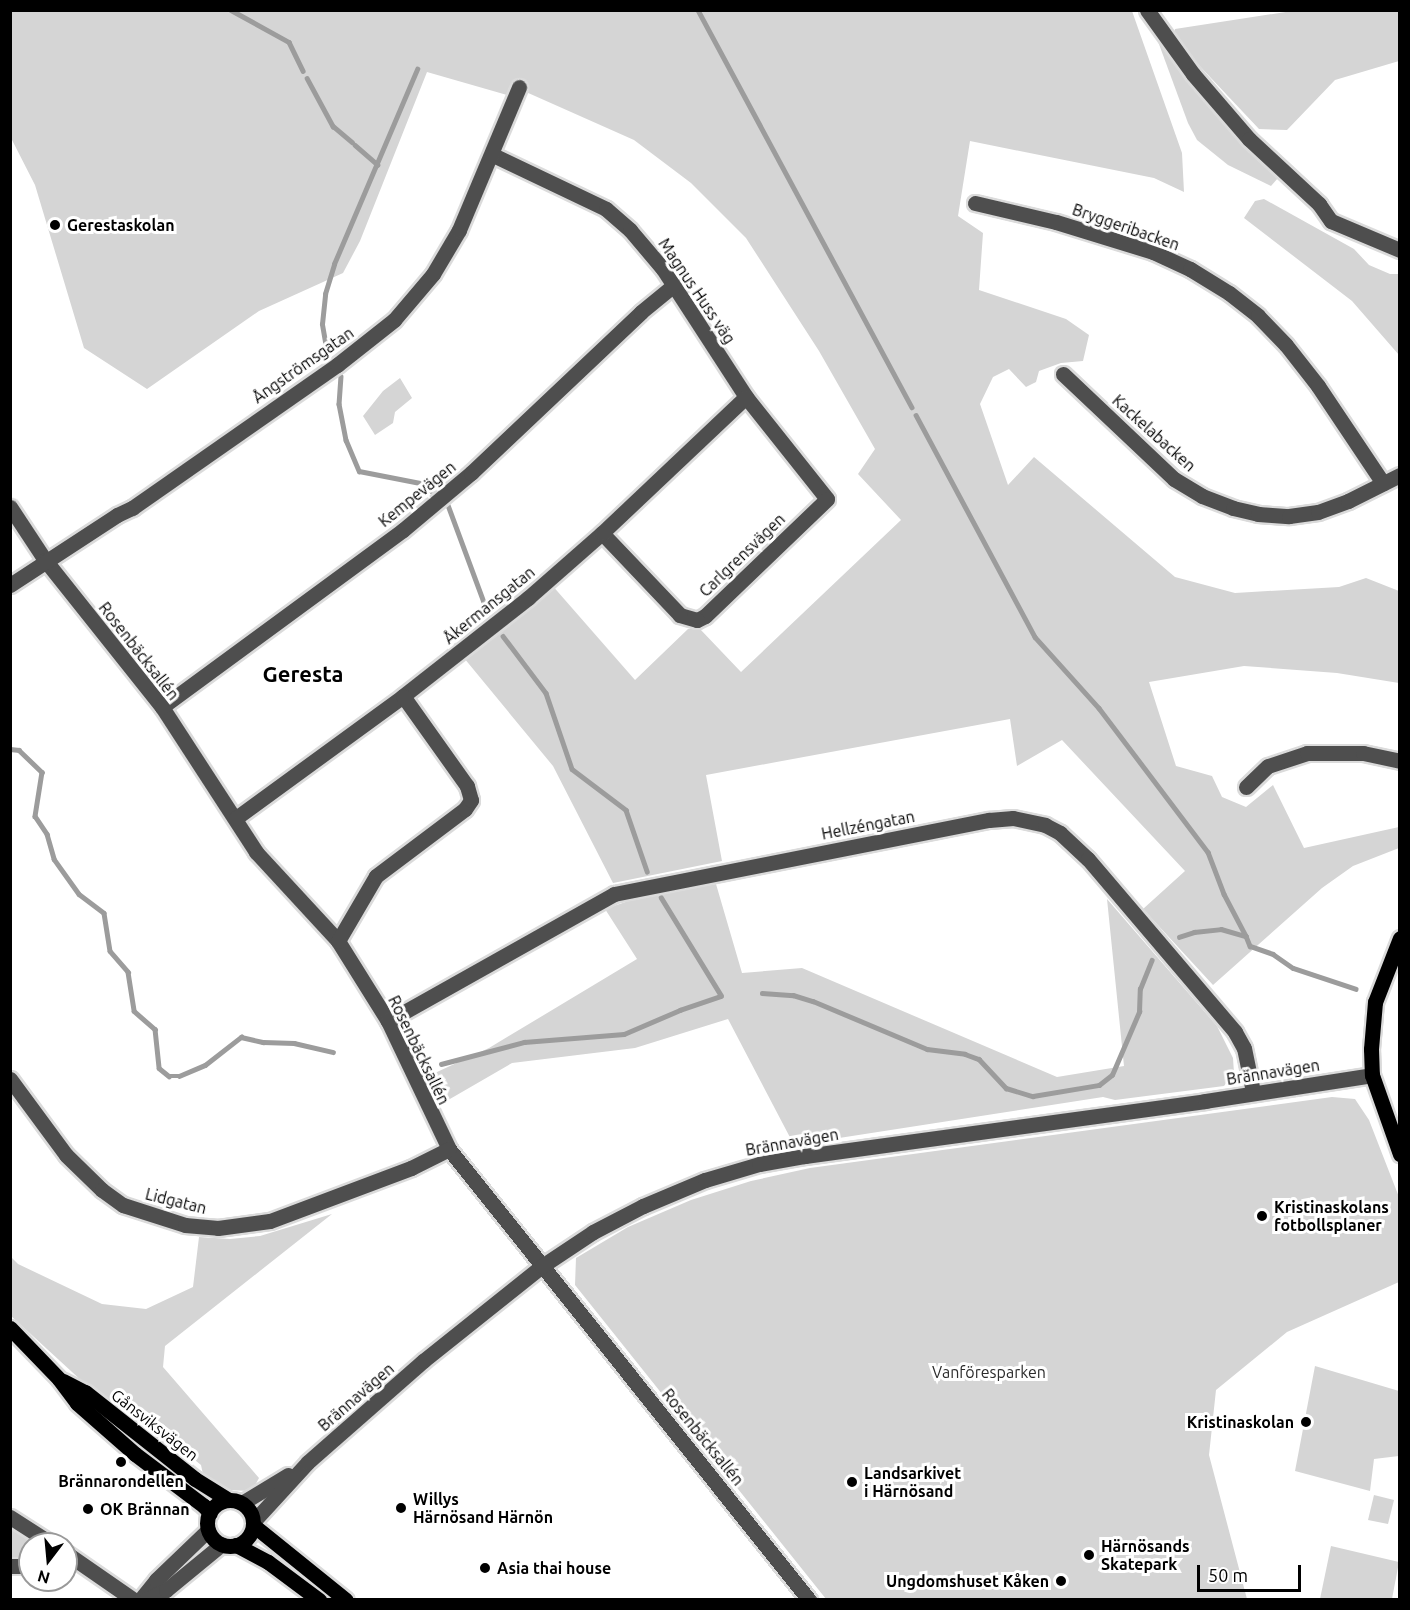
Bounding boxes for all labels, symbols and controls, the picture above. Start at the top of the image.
street label: Bryggeribacken [1070,200,1182,254]
place label: Gerestaskolan [67,215,175,235]
marker: Gerestaskolan [48,218,62,232]
street label: Magnus Huss väg [655,235,739,347]
street label: Ångströmsgatan [249,323,357,407]
street label: Kackelabacken [1108,391,1200,475]
street label: Kempevägen [375,457,459,531]
street label: Carlgrensvägen [695,509,789,601]
street label: Åkermansgatan [439,562,539,648]
street label: Rosenbäcksallén [95,598,183,704]
district label: Geresta [263,661,343,687]
street label: Hellzéngatan [820,807,916,843]
street label: Rosenbäcksallén [384,992,454,1108]
street label: Brännavägen [1225,1055,1321,1089]
street label: Brännavägen [744,1124,840,1160]
street label: Lidgatan [143,1184,209,1218]
place label: Kristinaskolans fotbollsplaner [1274,1197,1389,1235]
marker: Kristinaskolans fotbollsplaner [1255,1209,1269,1223]
street label: Brännavägen [314,1359,398,1435]
park label: Vanföresparken [932,1362,1046,1382]
street label: Gånsviksvägen [108,1385,202,1465]
street label: Rosenbäcksallén [658,1385,748,1489]
place label: Kristinaskolan [1187,1412,1294,1432]
marker: Kristinaskolan [1299,1415,1313,1429]
marker: Brännarondellen [114,1455,128,1469]
place label: Landsarkivet i Härnösand [864,1463,961,1501]
place label: Brännarondellen [58,1471,184,1491]
marker: Landsarkivet i Härnösand [845,1475,859,1489]
place label: Willys Härnösand Härnön [413,1489,553,1527]
place label: OK Brännan [100,1499,190,1519]
marker: Willys Härnösand Härnön [394,1501,408,1515]
marker: OK Brännan [81,1502,95,1516]
north arrow [18,1532,78,1592]
place label: Härnösands Skatepark [1101,1536,1190,1574]
marker: Härnösands Skatepark [1082,1548,1096,1562]
scale bar [1200,1553,1304,1591]
place label: Asia thai house [497,1558,611,1578]
marker: Asia thai house [478,1561,492,1575]
text: 50 m [1208,1565,1248,1585]
text: N [35,1567,52,1588]
place label: Ungdomshuset Kåken [886,1571,1049,1591]
marker: Ungdomshuset Kåken [1054,1574,1068,1588]

